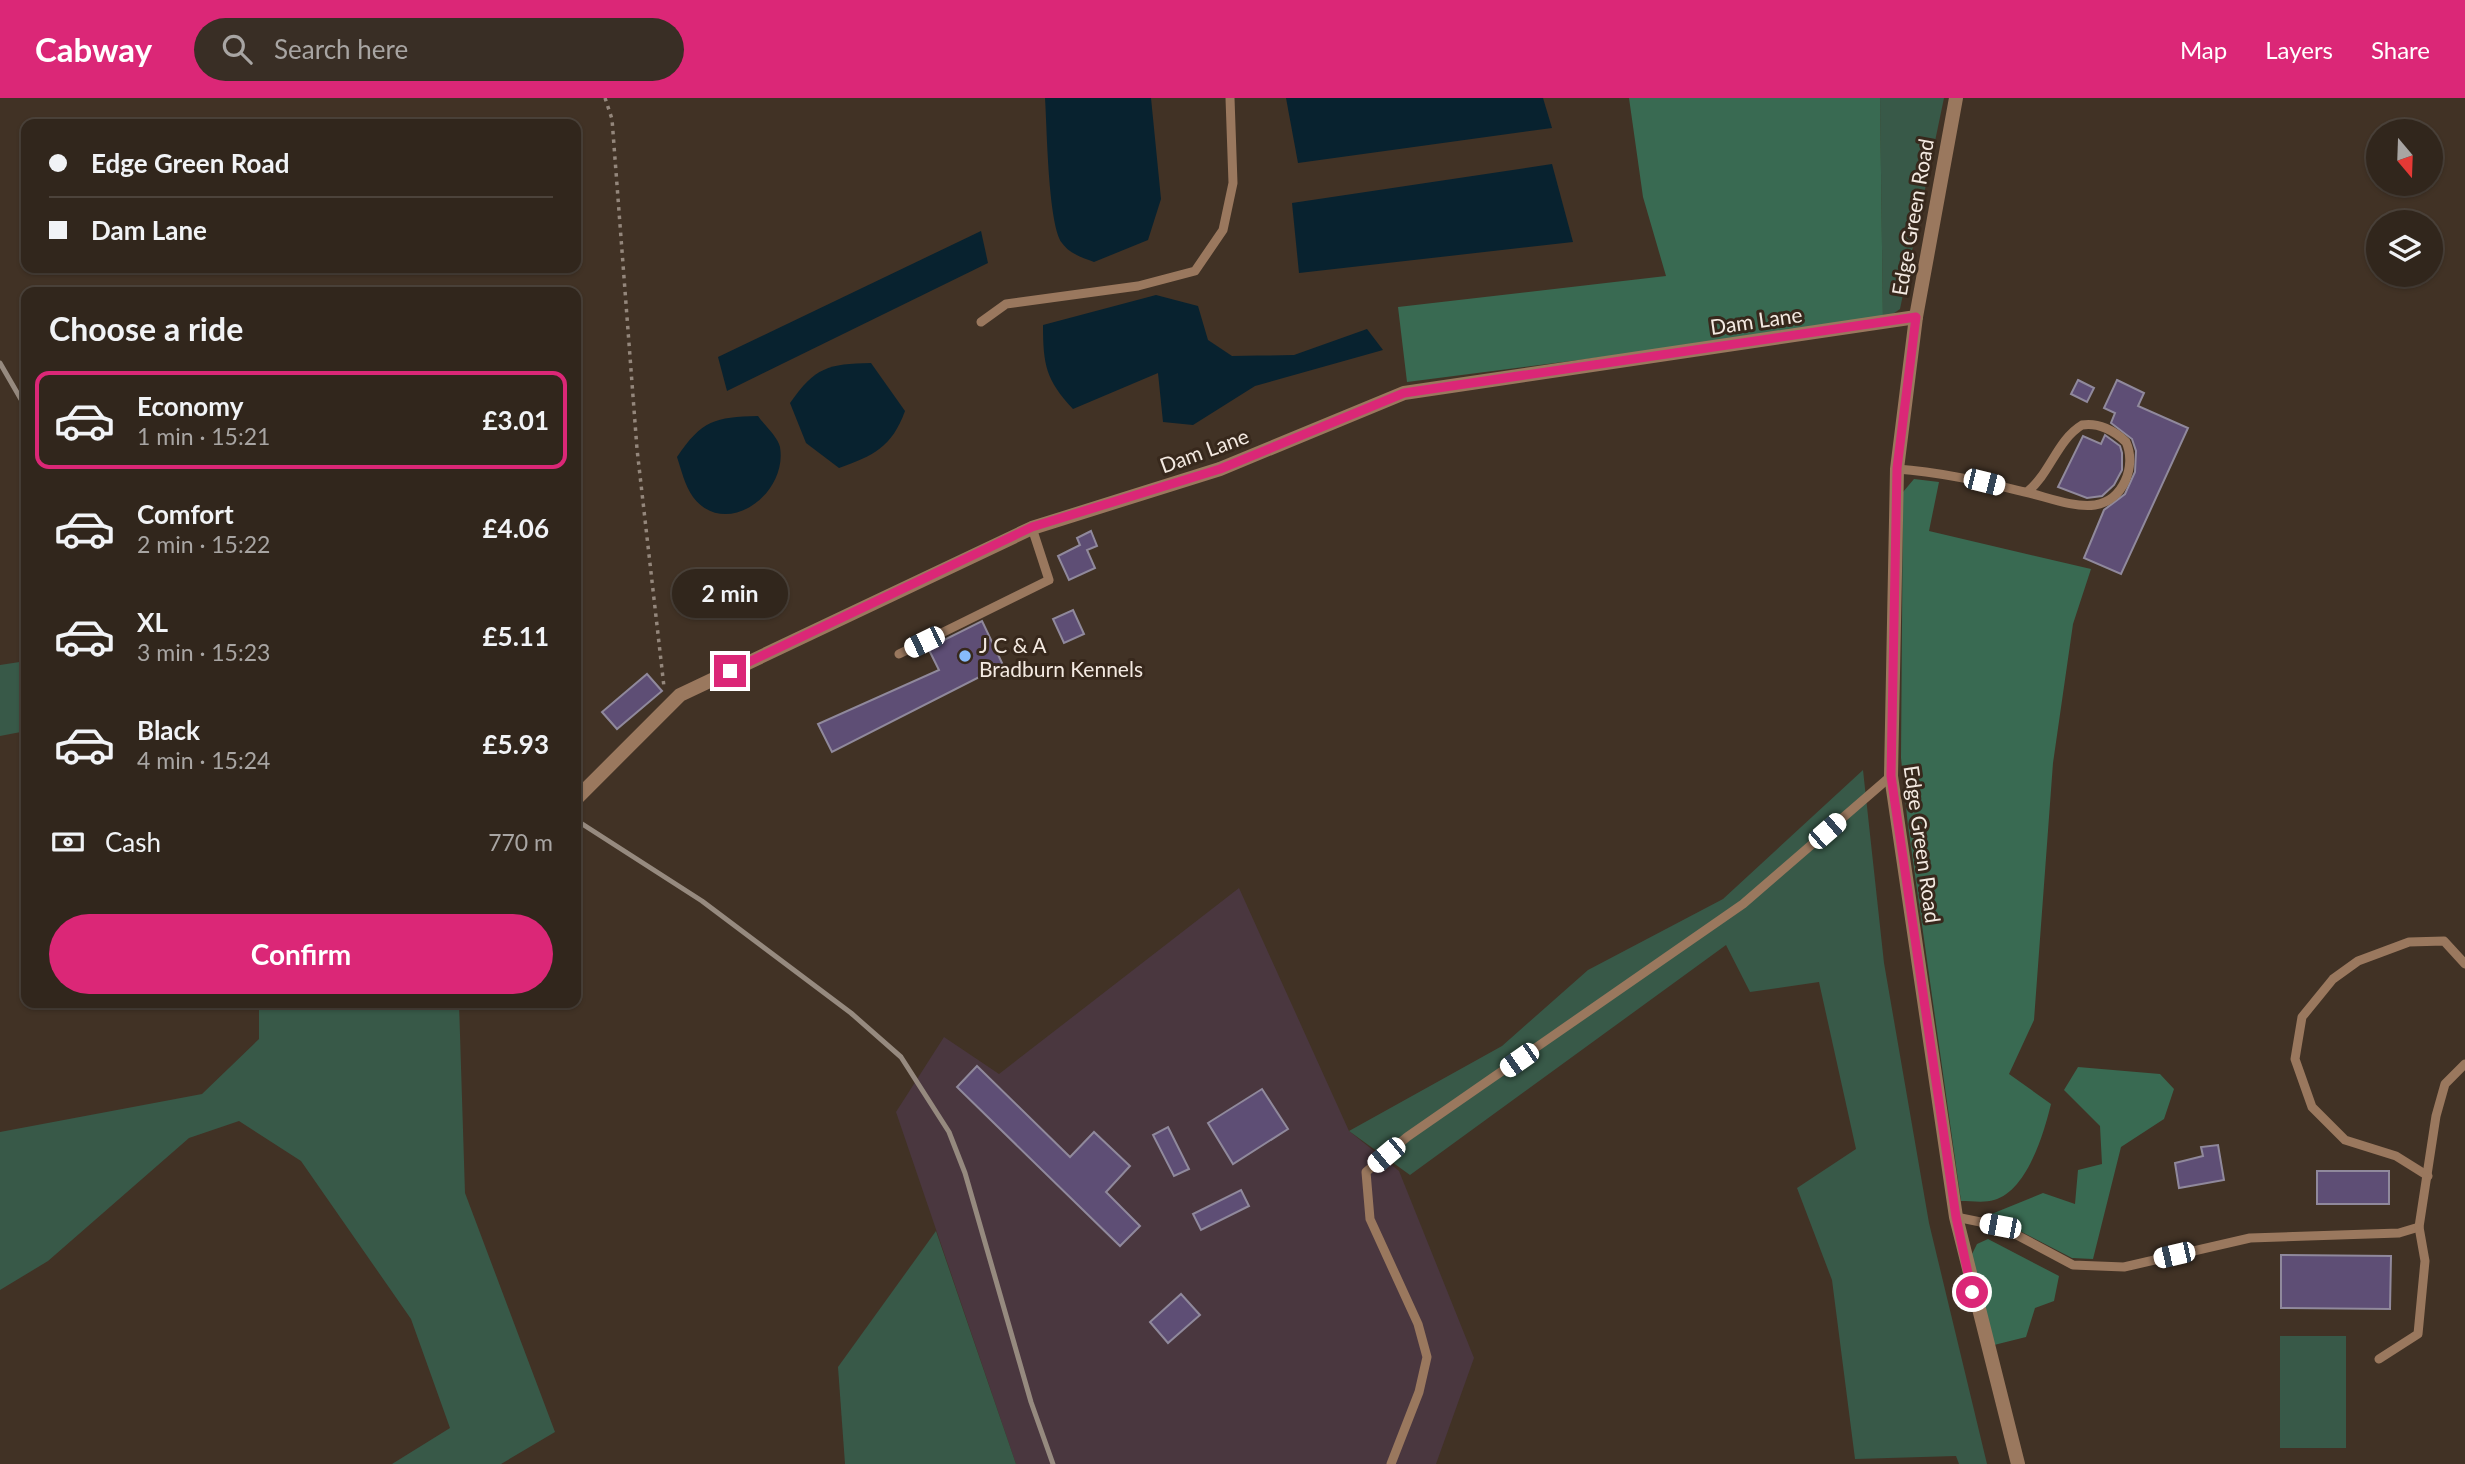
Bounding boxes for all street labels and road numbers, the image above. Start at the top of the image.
street label: Edge Green Road [1886,137,1938,297]
street label: Dam Lane [1708,301,1804,339]
street label: Dam Lane [1156,422,1252,478]
street label: Edge Green Road [1900,764,1946,924]

